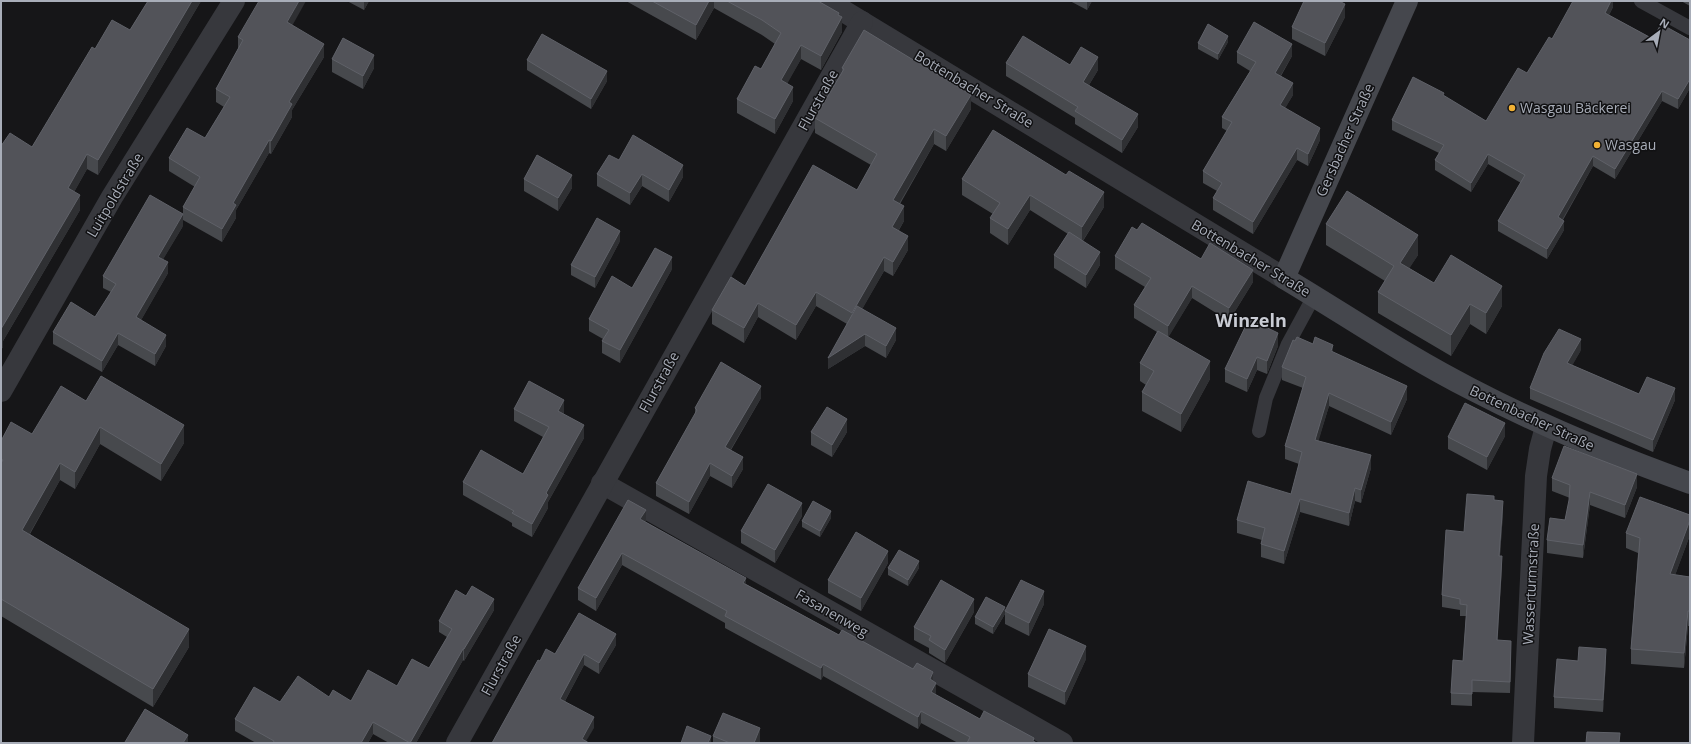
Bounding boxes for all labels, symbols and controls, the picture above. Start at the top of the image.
north arrow [1639,12,1679,52]
text: N [1657,14,1672,32]
street label: Bottenbacher Straße [911,46,1037,132]
street label: Flurstraße [793,66,842,134]
street label: Gersbacher Straße [1311,80,1378,199]
place label: Wasgau Bäckerei [1520,98,1631,117]
marker: Wasgau Bäckerei [1507,103,1517,113]
place label: Wasgau [1605,135,1656,154]
marker: Wasgau [1592,140,1602,150]
street label: Luitpoldstraße [82,149,147,240]
street label: Bottenbacher Straße [1188,215,1314,301]
district label: Winzeln [1215,308,1287,332]
street label: Flurstraße [634,348,683,416]
street label: Bottenbacher Straße [1467,380,1598,455]
street label: Wasserturmstraße [1518,523,1543,645]
street label: Fasanenweg [793,584,872,641]
street label: Flurstraße [476,631,525,699]

